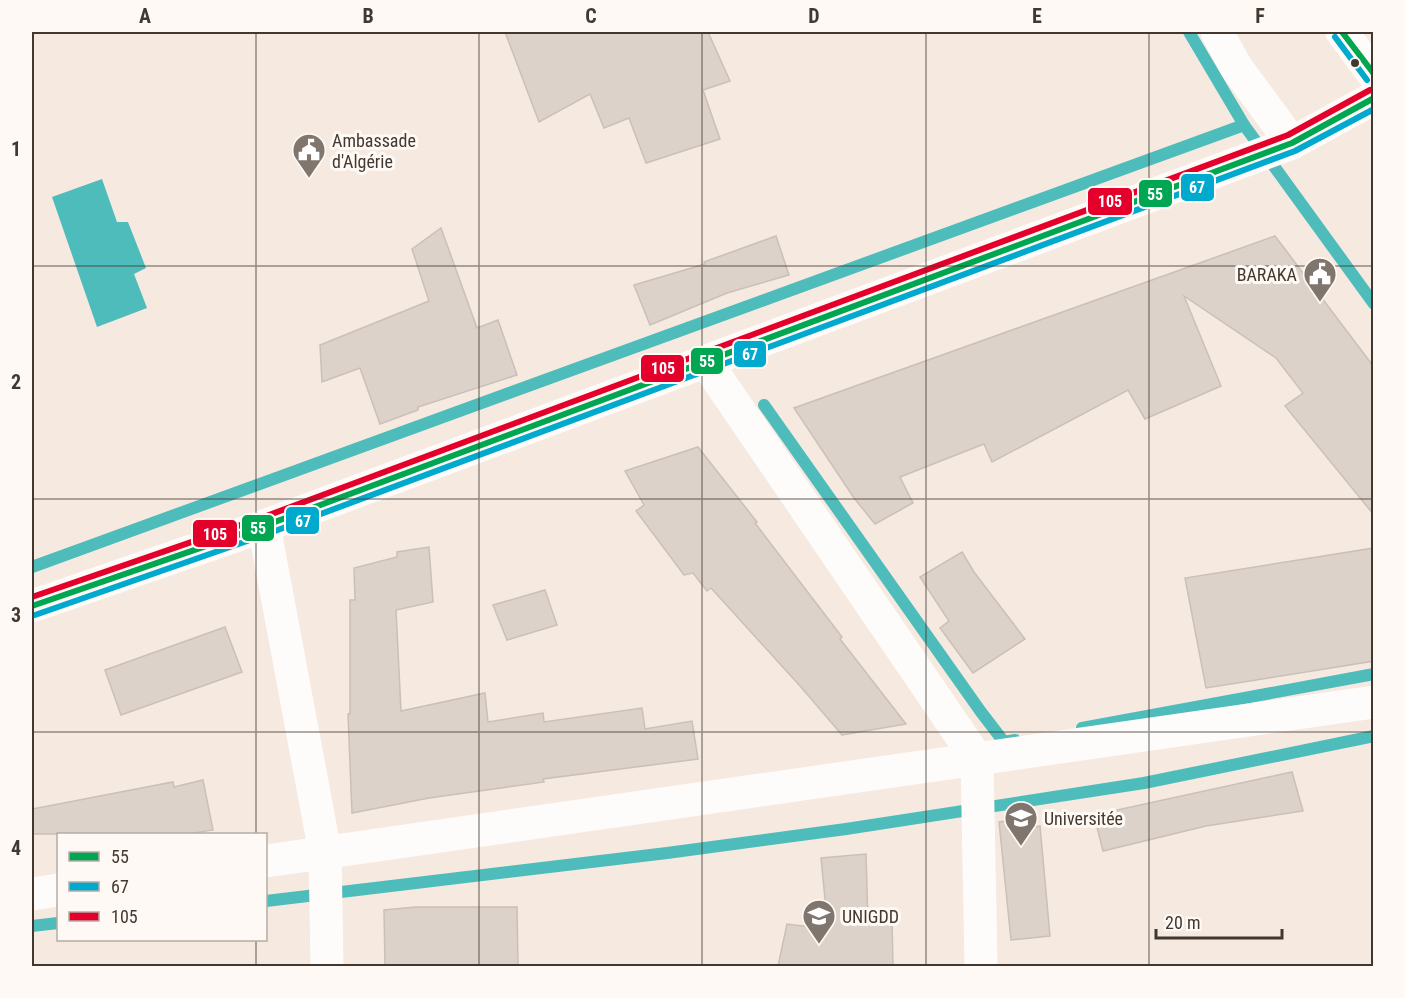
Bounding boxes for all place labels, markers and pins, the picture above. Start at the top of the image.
unlabelled marker [1349,57,1361,69]
place label: Ambassade d'Algérie [332,130,416,172]
public building icon: Ambassade d'Algérie [291,132,327,179]
public building icon: BARAKA [1302,256,1338,303]
place label: BARAKA [1237,264,1298,285]
school or university icon: Universitée [1003,800,1039,847]
place label: Universitée [1044,808,1123,829]
school or university icon: UNIGDD [801,898,837,945]
place label: UNIGDD [842,906,899,927]

